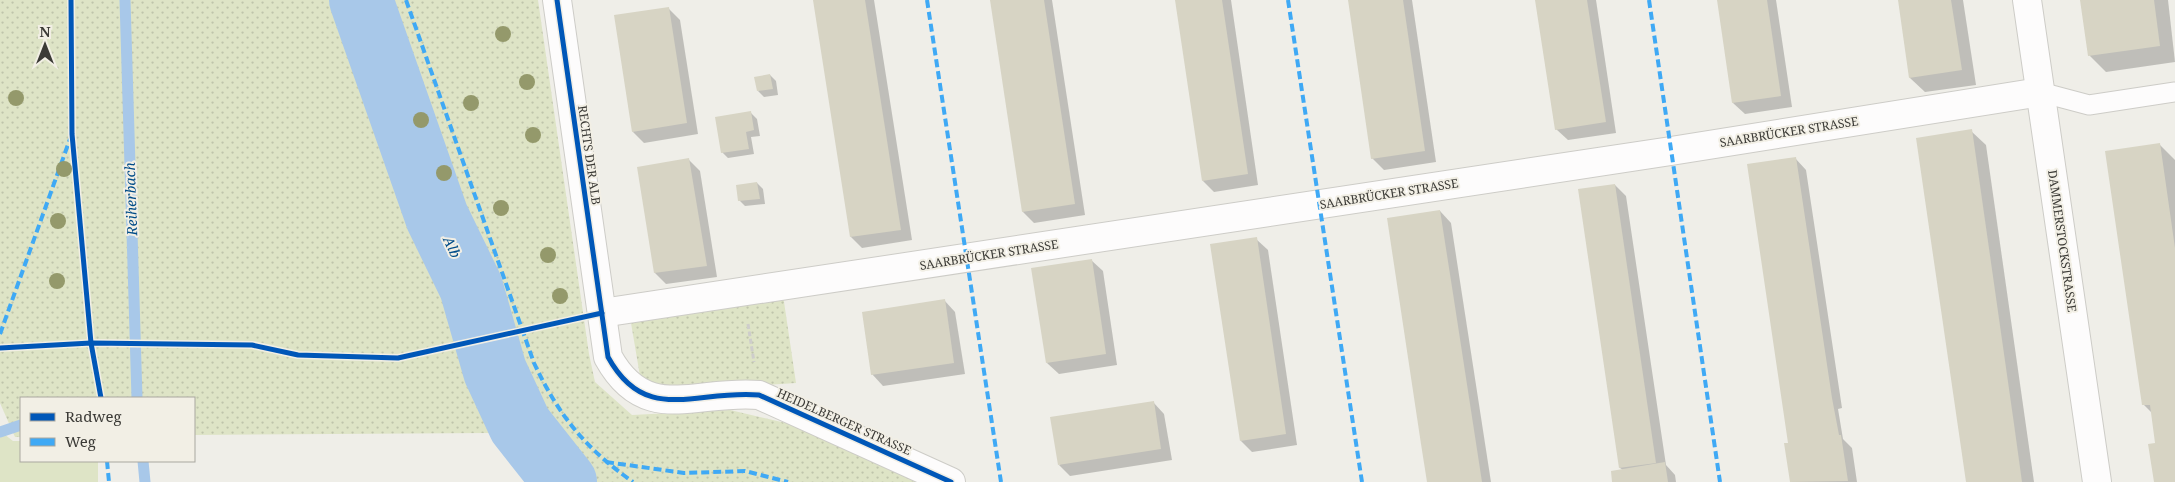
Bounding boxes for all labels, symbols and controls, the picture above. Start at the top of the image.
north arrow [20,20,70,70]
text: N [39,22,51,41]
street label: RECHTS DER ALB [574,104,605,206]
street label: SAARBRÜCKER STRASSE [1718,112,1859,151]
water label: Reiherbach [120,161,141,237]
street label: DAMMERSTOCKSTRASSE [2044,169,2081,313]
street label: SAARBRÜCKER STRASSE [1318,174,1459,213]
water label: Alb [439,232,466,261]
street label: SAARBRÜCKER STRASSE [918,235,1059,274]
street label: HEIDELBERGER STRASSE [774,384,914,459]
legend [20,397,195,462]
text: Radweg [65,406,122,426]
text: Weg [65,431,96,451]

